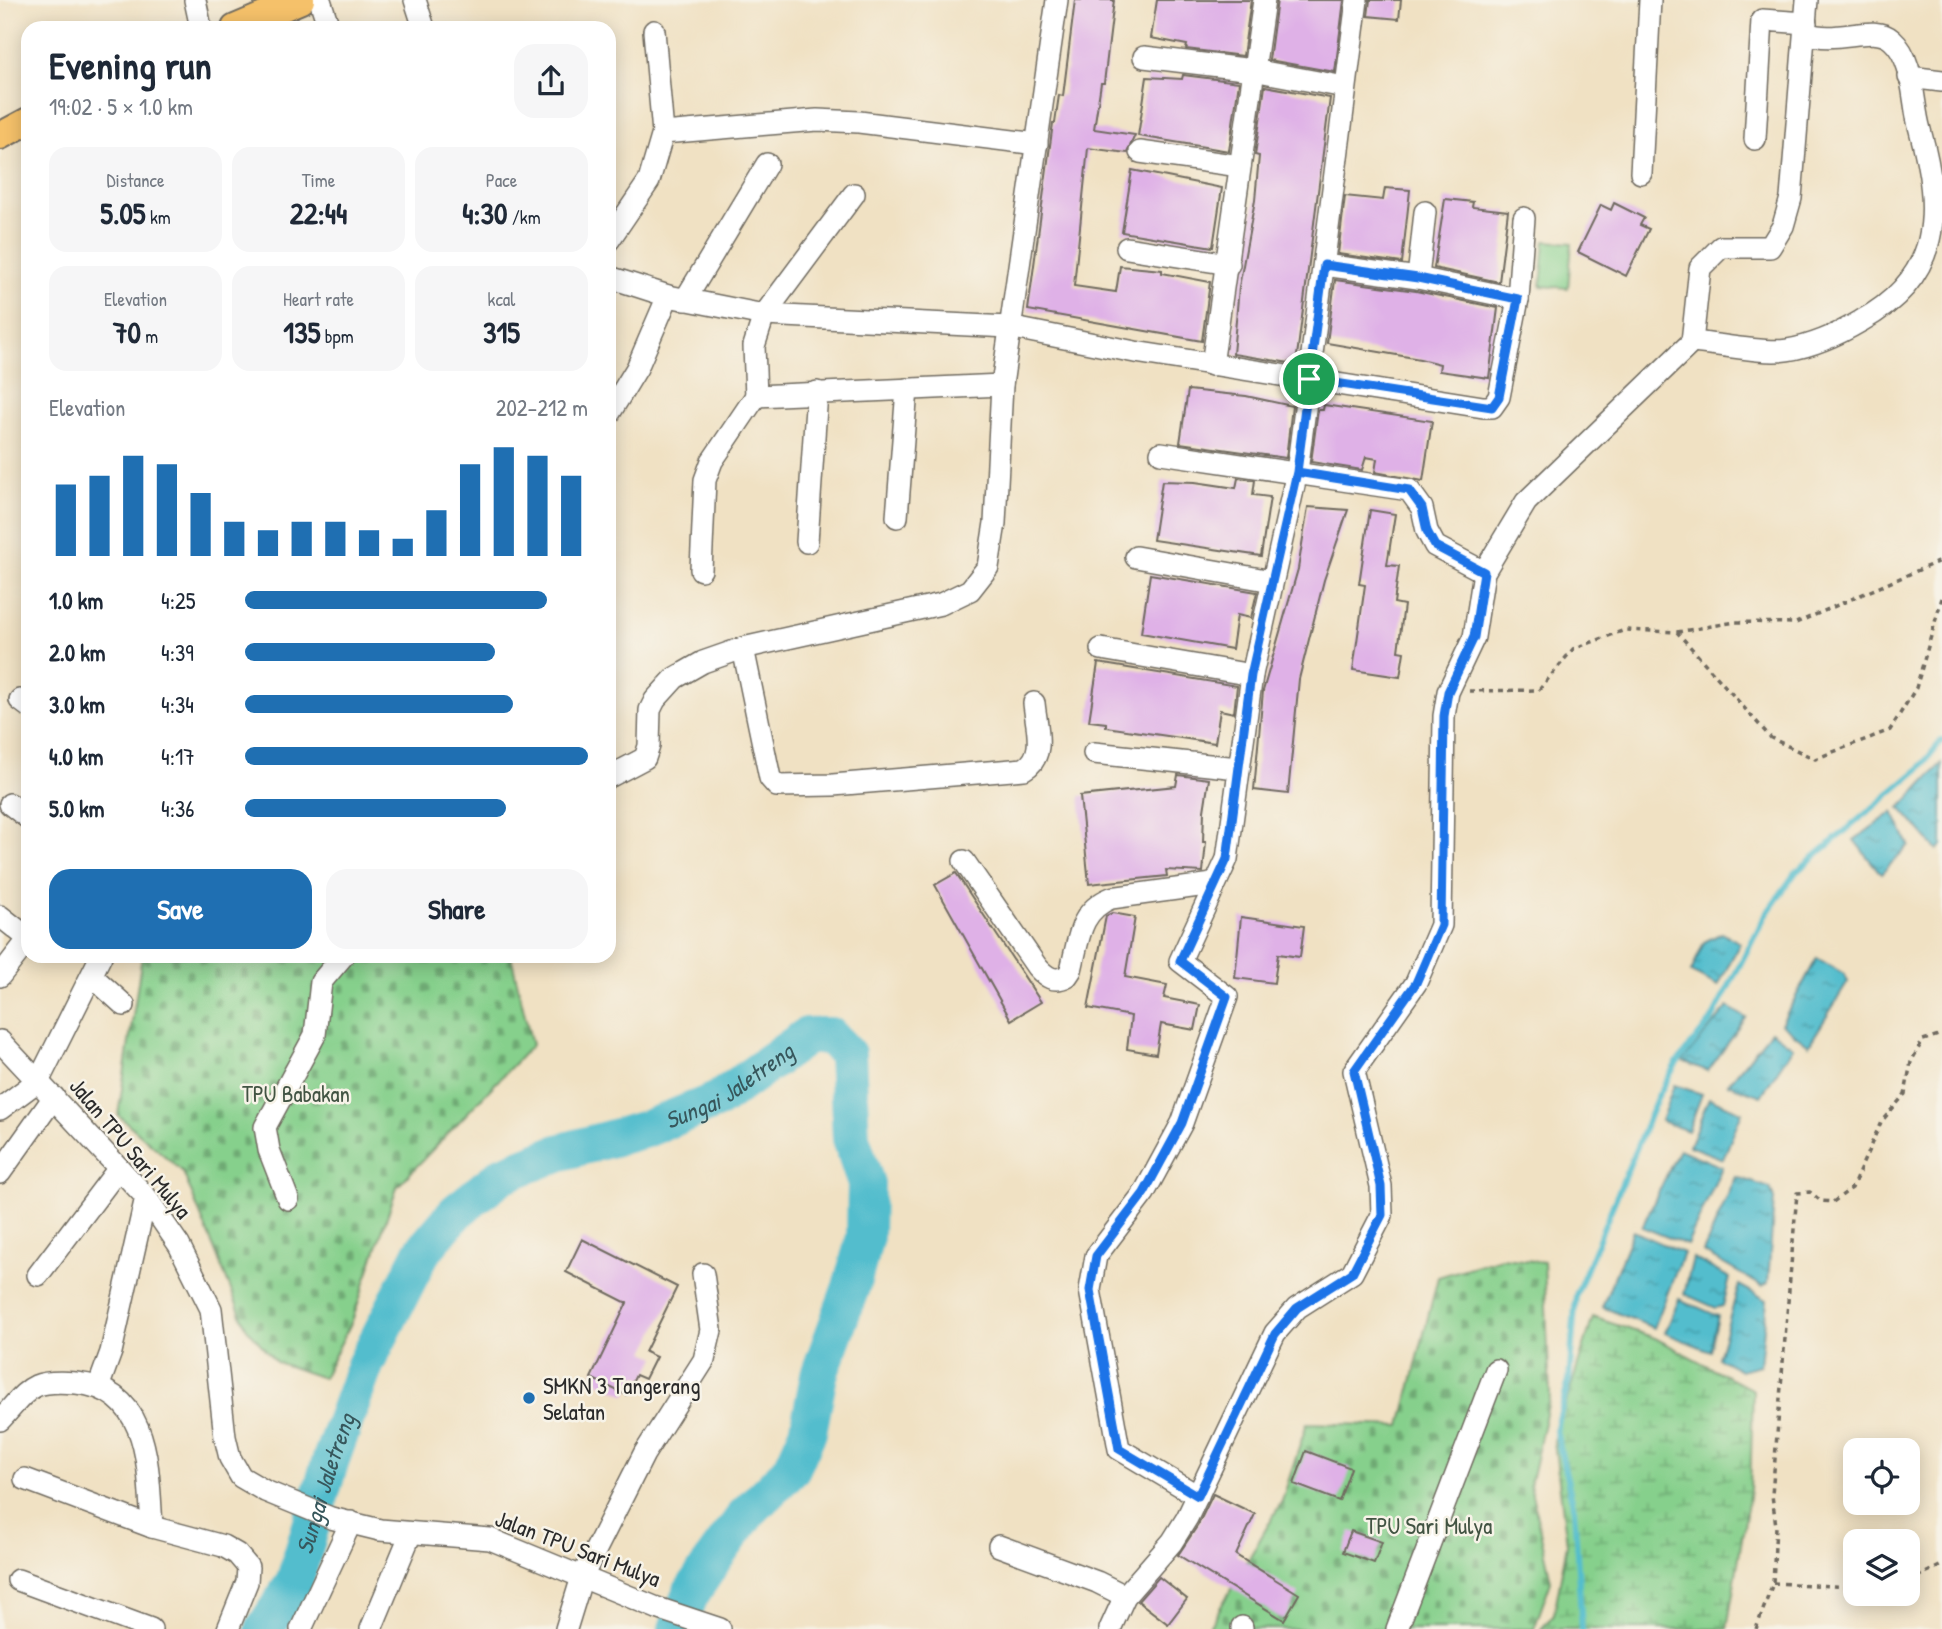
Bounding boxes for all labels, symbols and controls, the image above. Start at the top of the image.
text: Evening run [49,39,212,91]
button: share [514,44,588,118]
text: 19:02 · 5 × 1.0 km [49,91,193,122]
text: Distance [106,167,165,193]
text: Time [302,167,335,193]
text: Pace [486,167,517,193]
text: 5.05 [100,193,146,233]
text: 22:44 [290,193,347,233]
text: 4:30 [462,193,507,233]
text: km [146,204,171,230]
text: /km [507,204,541,230]
text: Elevation [104,286,167,312]
text: Heart rate [283,286,354,312]
text: kcal [488,286,515,312]
text: 70 [113,312,141,352]
text: 135 [283,312,320,352]
text: 315 [483,312,520,352]
text: m [141,323,158,349]
text: bpm [320,323,354,349]
pin [1279,349,1339,409]
icon: arrive [1290,360,1328,398]
text: Elevation [49,392,125,423]
text: 202–212 m [496,392,588,423]
text: 1.0 km [49,585,103,616]
text: 4:25 [161,585,195,616]
text: 2.0 km [49,637,105,668]
text: 4:39 [161,637,194,668]
text: 3.0 km [49,689,105,720]
text: 4:34 [161,689,194,720]
text: 4.0 km [49,741,103,772]
text: 4:17 [161,741,195,772]
text: 5.0 km [49,793,104,824]
text: 4:36 [161,793,194,824]
button: Save [49,869,312,949]
button: Share [326,869,588,949]
water label: Sungai Jaletreng [660,1034,802,1136]
street label: Jalan TPU Sari Mulya [63,1071,199,1225]
park label: TPU Babakan [242,1078,350,1109]
place label: SMKN 3 Tangerang Selatan [543,1370,700,1427]
marker: SMKN 3 Tangerang Selatan [521,1390,537,1406]
water label: Sungai Jaletreng [288,1408,364,1558]
map controls [1843,1438,1920,1606]
button: locate [1843,1438,1920,1515]
street label: Jalan TPU Sari Mulya [491,1502,665,1594]
park label: TPU Sari Mulya [1366,1510,1492,1541]
button: layers [1843,1529,1920,1606]

